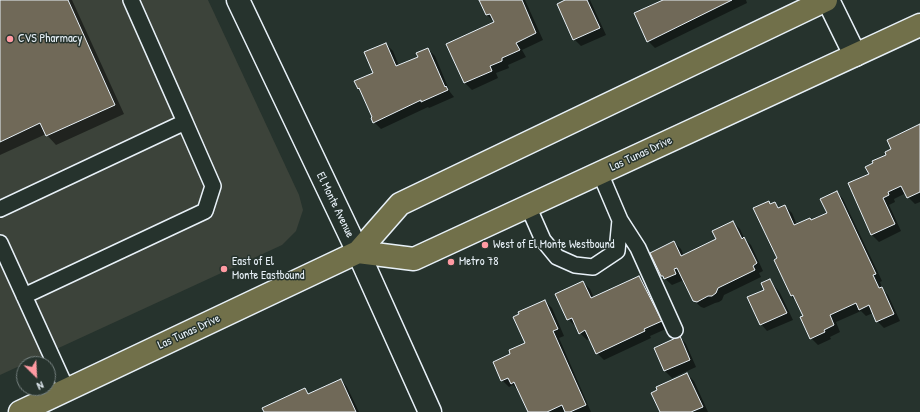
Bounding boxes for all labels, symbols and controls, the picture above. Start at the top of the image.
place label: CVS Pharmacy [18,32,82,46]
marker: CVS Pharmacy [5,34,15,44]
street label: Las Tunas Drive [608,133,674,175]
street label: El Monte Avenue [313,170,357,240]
place label: West of El Monte Westbound [493,238,614,252]
marker: West of El Monte Westbound [480,240,490,250]
place label: East of El Monte Eastbound [232,255,305,283]
place label: Metro 78 [459,255,498,269]
marker: Metro 78 [446,257,456,267]
marker: East of El Monte Eastbound [219,264,229,274]
street label: Las Tunas Drive [156,311,222,353]
north arrow [16,356,56,396]
text: N [35,378,46,394]

